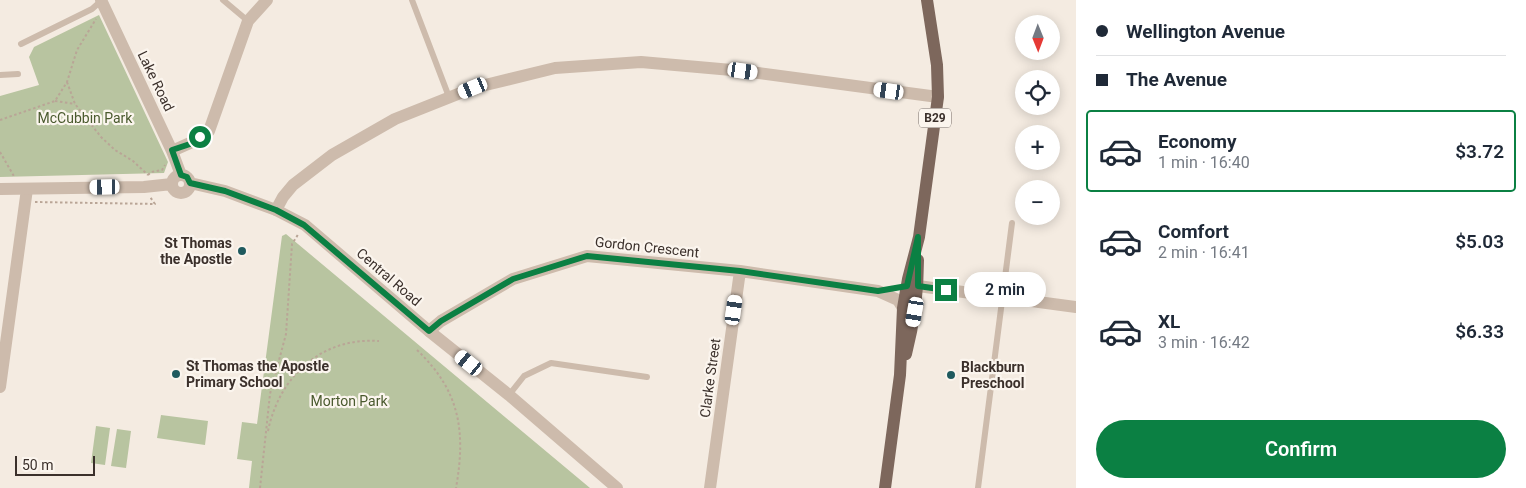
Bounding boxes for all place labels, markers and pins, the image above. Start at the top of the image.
place label: St Thomas the Apostle [160,235,232,267]
marker: St Thomas the Apostle [236,245,248,257]
place label: St Thomas the Apostle Primary School [186,358,329,390]
place label: Blackburn Preschool [961,359,1025,391]
marker: St Thomas the Apostle Primary School [170,368,182,380]
marker: Blackburn Preschool [945,369,957,381]

